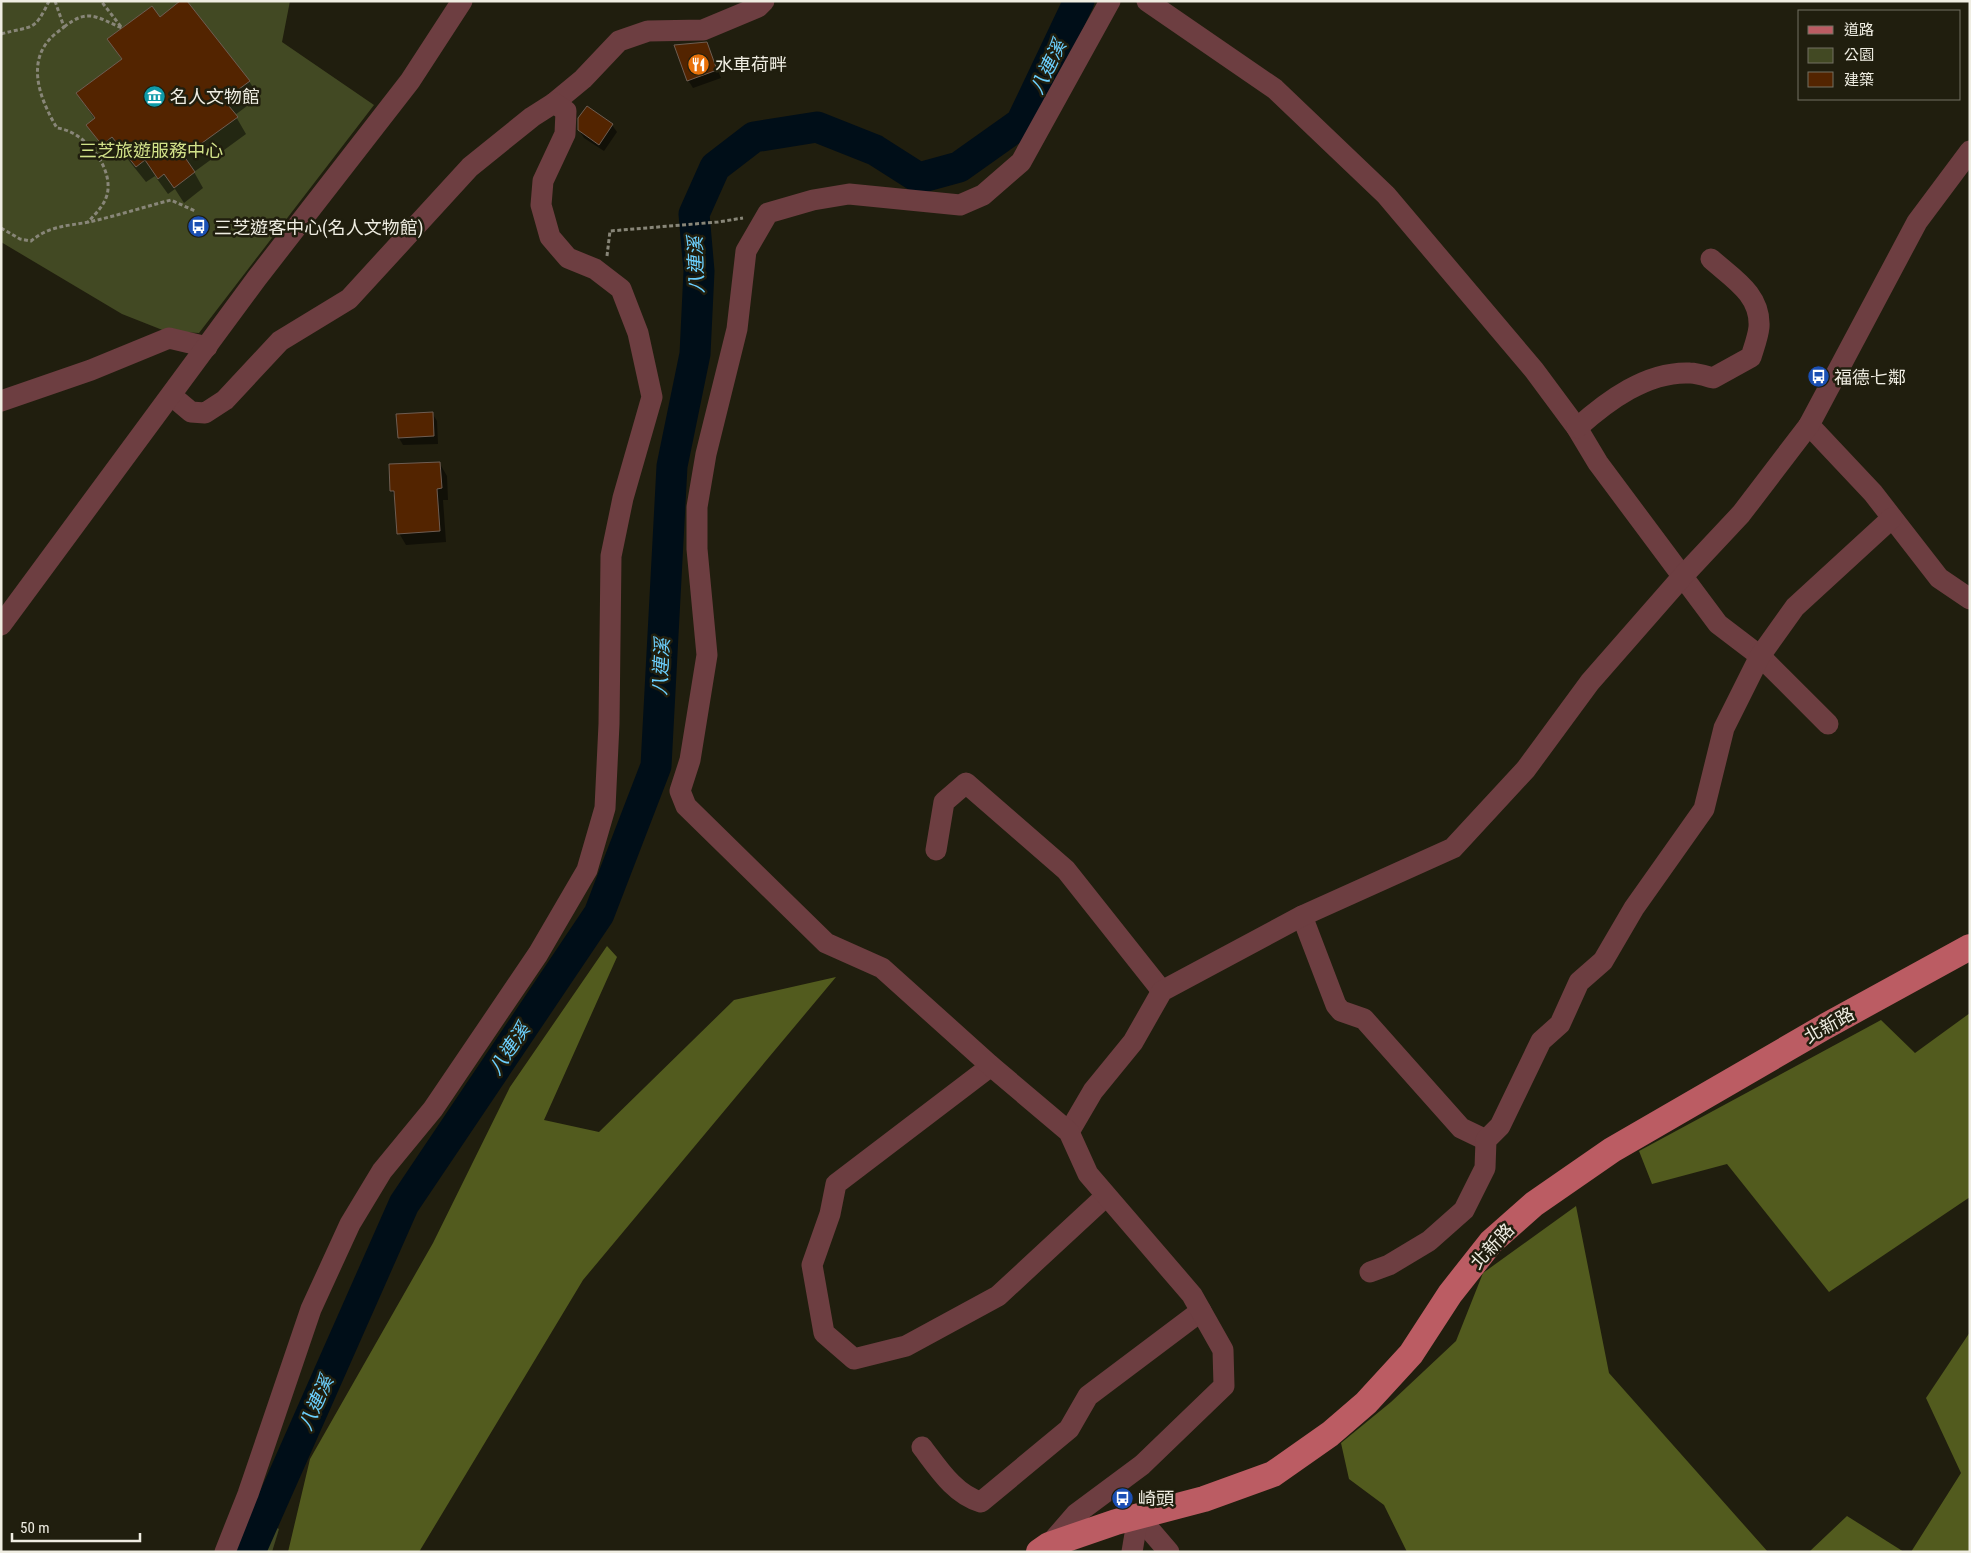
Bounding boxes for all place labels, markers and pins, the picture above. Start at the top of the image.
restaurant icon: 水車荷畔 [687,52,711,76]
place label: 水車荷畔 [715,54,787,75]
museum icon: 名人文物館 [142,84,166,108]
place label: 名人文物館 [170,86,260,107]
bus stop icon: 三芝遊客中心(名人文物館) [186,215,210,239]
place label: 三芝遊客中心(名人文物館) [214,217,423,239]
bus stop icon: 福德七鄰 [1806,365,1830,389]
place label: 福德七鄰 [1834,367,1906,388]
bus stop icon: 崎頭 [1110,1486,1134,1510]
place label: 崎頭 [1138,1488,1174,1509]

